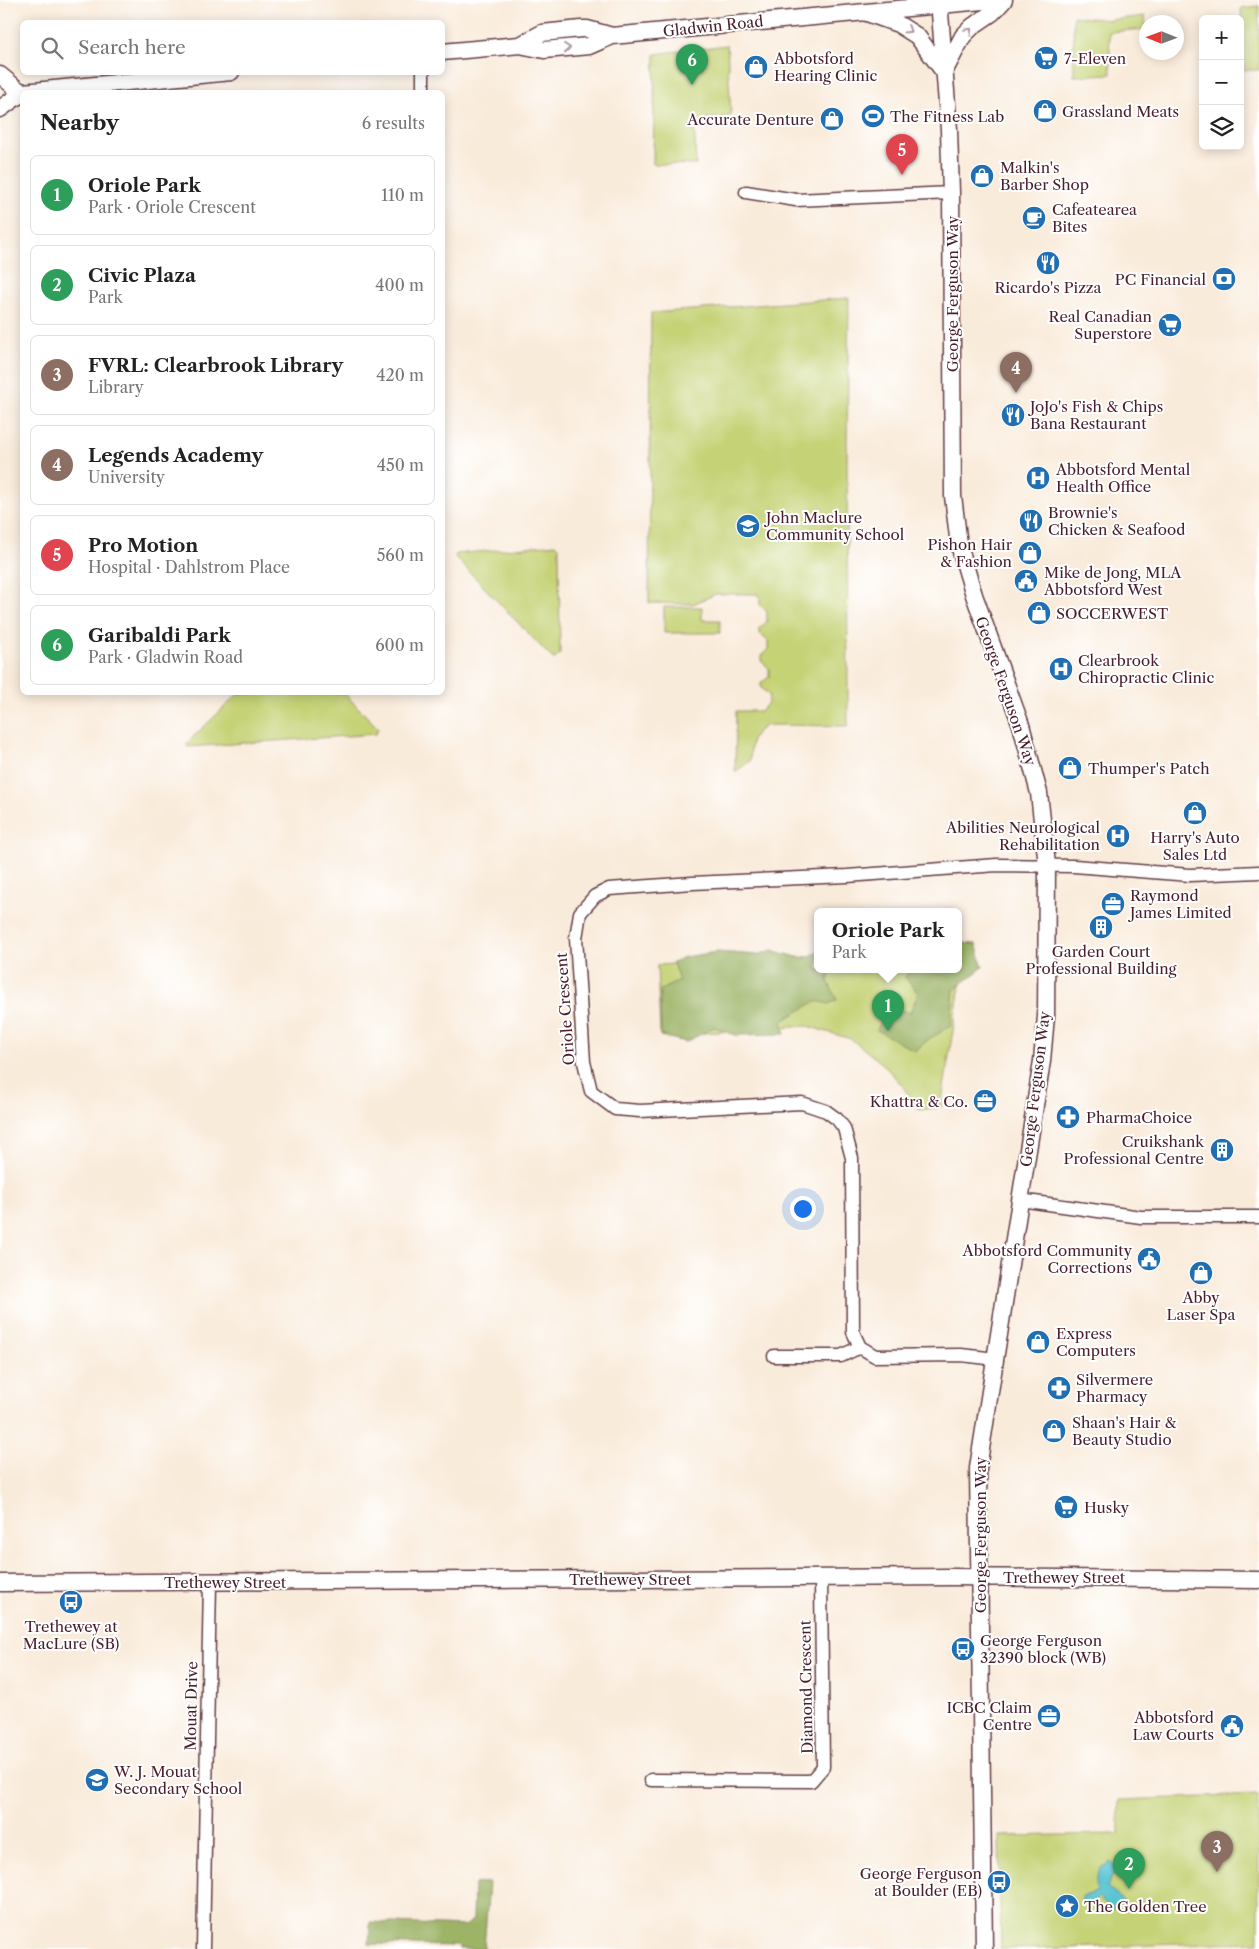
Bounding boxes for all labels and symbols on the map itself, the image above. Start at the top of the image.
street label: Gladwin Road [662,11,764,41]
north arrow [1139,15,1184,60]
one-way arrow [902,24,911,33]
one-way arrow [963,28,972,37]
one-way arrow [563,42,571,53]
pin: 6 [676,44,708,85]
supermarket icon: 7-Eleven [1033,45,1059,71]
place label: Abbotsford Hearing Clinic [773,49,878,85]
place label: 7-Eleven [1064,49,1127,68]
shop icon: Abbotsford Hearing Clinic [743,54,769,80]
shop icon: Grassland Meats [1032,98,1058,124]
place label: Grassland Meats [1062,102,1179,121]
sports icon: The Fitness Lab [860,103,886,129]
shop icon: Accurate Denture [819,106,845,132]
place label: The Fitness Lab [890,107,1004,126]
place label: Accurate Denture [686,110,814,129]
pin: 5 [886,134,918,175]
place label: Malkin's Barber Shop [1000,158,1089,194]
shop icon: Malkin's Barber Shop [969,163,995,189]
place label: Cafeatearea Bites [1052,200,1137,236]
cafe icon: Cafeatearea Bites [1021,205,1047,231]
street label: George Ferguson Way [943,215,962,372]
restaurant icon: Ricardo's Pizza [1035,250,1061,276]
bank icon: PC Financial [1211,266,1237,292]
place label: PC Financial [1115,270,1207,289]
place label: Ricardo's Pizza [994,278,1102,297]
place label: Real Canadian Superstore [1049,307,1153,343]
supermarket icon: Real Canadian Superstore [1157,312,1183,338]
pin: 4 [1000,352,1032,393]
place label: JoJo's Fish & Chips Bana Restaurant [1028,397,1163,433]
restaurant icon: JoJo's Fish & Chips Bana Restaurant [1000,402,1026,428]
place label: Abbotsford Mental Health Office [1055,460,1191,496]
hospital icon: Abbotsford Mental Health Office [1025,465,1051,491]
place label: Brownie's Chicken & Seafood [1048,503,1185,539]
place label: John Maclure Community School [764,508,905,544]
restaurant icon: Brownie's Chicken & Seafood [1018,508,1044,534]
school or university icon: John Maclure Community School [735,513,761,539]
place label: Pishon Hair & Fashion [927,535,1013,571]
shop icon: Pishon Hair & Fashion [1017,540,1043,566]
place label: Mike de Jong, MLA Abbotsford West [1043,563,1182,599]
public building icon: Mike de Jong, MLA Abbotsford West [1013,568,1039,594]
shop icon: SOCCERWEST [1026,600,1052,626]
place label: SOCCERWEST [1056,604,1169,623]
street label: George Ferguson Way [972,614,1041,769]
place label: Clearbrook Chiropractic Clinic [1078,651,1214,687]
hospital icon: Clearbrook Chiropractic Clinic [1048,656,1074,682]
shop icon: Thumper's Patch [1057,755,1083,781]
place label: Thumper's Patch [1088,759,1210,778]
shop icon: Harry's Auto Sales Ltd [1182,800,1208,826]
place label: Abilities Neurological Rehabilitation [945,818,1101,854]
hospital icon: Abilities Neurological Rehabilitation [1105,823,1131,849]
place label: Harry's Auto Sales Ltd [1150,828,1240,864]
place label: Raymond James Limited [1128,886,1232,922]
office icon: Raymond James Limited [1100,891,1126,917]
building icon: Garden Court Professional Building [1088,914,1114,940]
place label: Garden Court Professional Building [1025,942,1177,978]
street label: Oriole Crescent [552,951,578,1066]
pin: 1 [872,990,904,1031]
street label: George Ferguson Way [1016,1009,1054,1168]
office icon: Khattra & Co. [972,1088,998,1114]
place label: Khattra & Co. [870,1092,968,1111]
pharmacy icon: PharmaChoice [1055,1104,1081,1130]
place label: PharmaChoice [1086,1108,1192,1127]
place label: Cruikshank Professional Centre [1063,1132,1205,1168]
building icon: Cruikshank Professional Centre [1209,1137,1235,1163]
your location [790,1196,816,1222]
place label: Abbotsford Community Corrections [962,1241,1133,1277]
public building icon: Abbotsford Community Corrections [1136,1246,1162,1272]
shop icon: Abby Laser Spa [1188,1260,1214,1286]
place label: Abby Laser Spa [1167,1288,1235,1324]
place label: Express Computers [1056,1324,1136,1360]
shop icon: Express Computers [1025,1329,1051,1355]
place label: Silvermere Pharmacy [1076,1370,1153,1406]
pharmacy icon: Silvermere Pharmacy [1046,1375,1072,1401]
place label: Shaan's Hair & Beauty Studio [1072,1413,1176,1449]
shop icon: Shaan's Hair & Beauty Studio [1041,1418,1067,1444]
street label: George Ferguson Way [971,1456,990,1613]
supermarket icon: Husky [1053,1494,1079,1520]
place label: Husky [1084,1498,1130,1517]
street label: Trethewey Street [1003,1568,1126,1587]
street label: Trethewey Street [569,1570,692,1589]
street label: Trethewey Street [164,1573,287,1592]
bus stop icon: Trethewey at MacLure (SB) [58,1589,84,1615]
place label: Trethewey at MacLure (SB) [23,1617,119,1653]
street label: Diamond Crescent [795,1619,817,1754]
place label: George Ferguson 32390 block (WB) [980,1631,1106,1667]
bus stop icon: George Ferguson 32390 block (WB) [950,1636,976,1662]
street label: Mouat Drive [181,1661,201,1751]
place label: ICBC Claim Centre [946,1698,1032,1734]
office icon: ICBC Claim Centre [1036,1703,1062,1729]
place label: Abbotsford Law Courts [1133,1708,1214,1744]
public building icon: Abbotsford Law Courts [1219,1713,1245,1739]
place label: W. J. Mouat Secondary School [113,1762,243,1798]
school or university icon: W. J. Mouat Secondary School [84,1767,110,1793]
pin: 3 [1201,1831,1233,1872]
pin: 2 [1113,1848,1145,1889]
place label: George Ferguson at Boulder (EB) [860,1864,983,1900]
bus stop icon: George Ferguson at Boulder (EB) [986,1869,1012,1895]
place icon: The Golden Tree [1054,1893,1080,1919]
place label: The Golden Tree [1084,1897,1207,1916]

